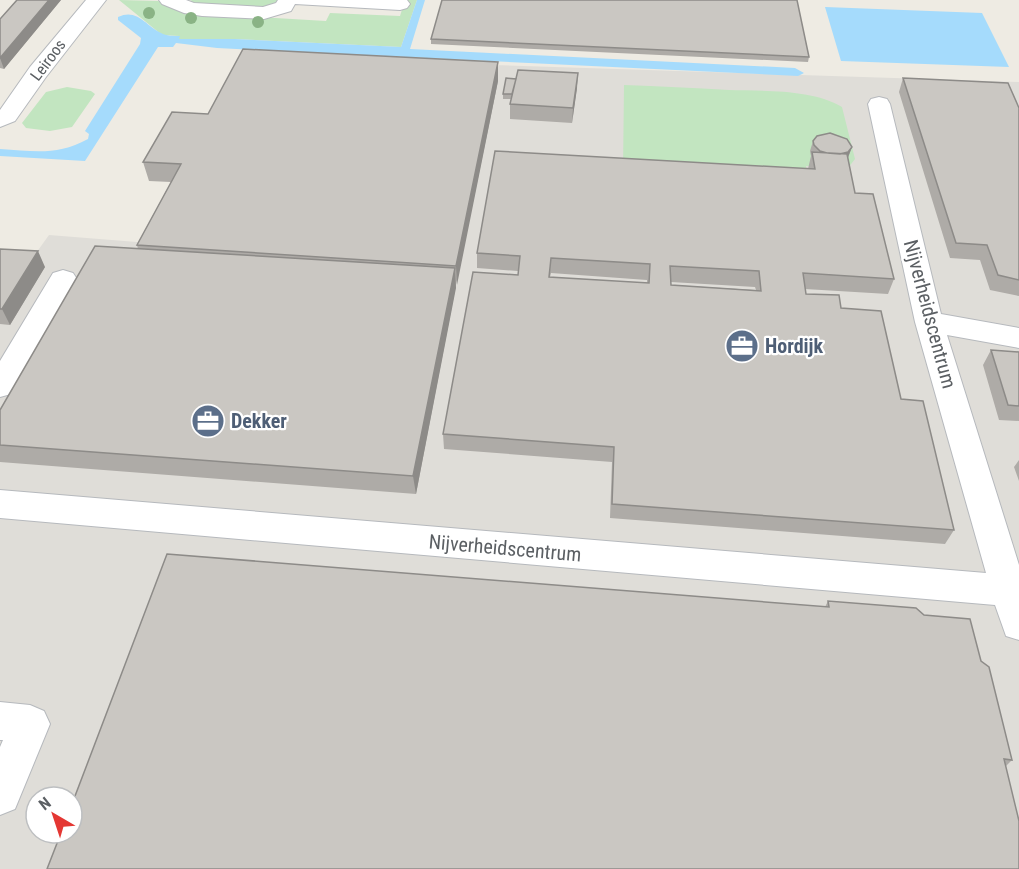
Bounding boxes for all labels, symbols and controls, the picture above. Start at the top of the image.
street label: Leiroos [26,36,70,84]
street label: Nijverheidscentrum [899,237,961,391]
office icon: Hordijk [724,328,760,364]
place label: Hordijk [765,334,824,358]
office icon: Dekker [190,403,226,439]
place label: Dekker [231,409,287,433]
street label: Nijverheidscentrum [428,529,582,567]
north arrow [24,785,84,845]
text: N [35,793,55,814]

